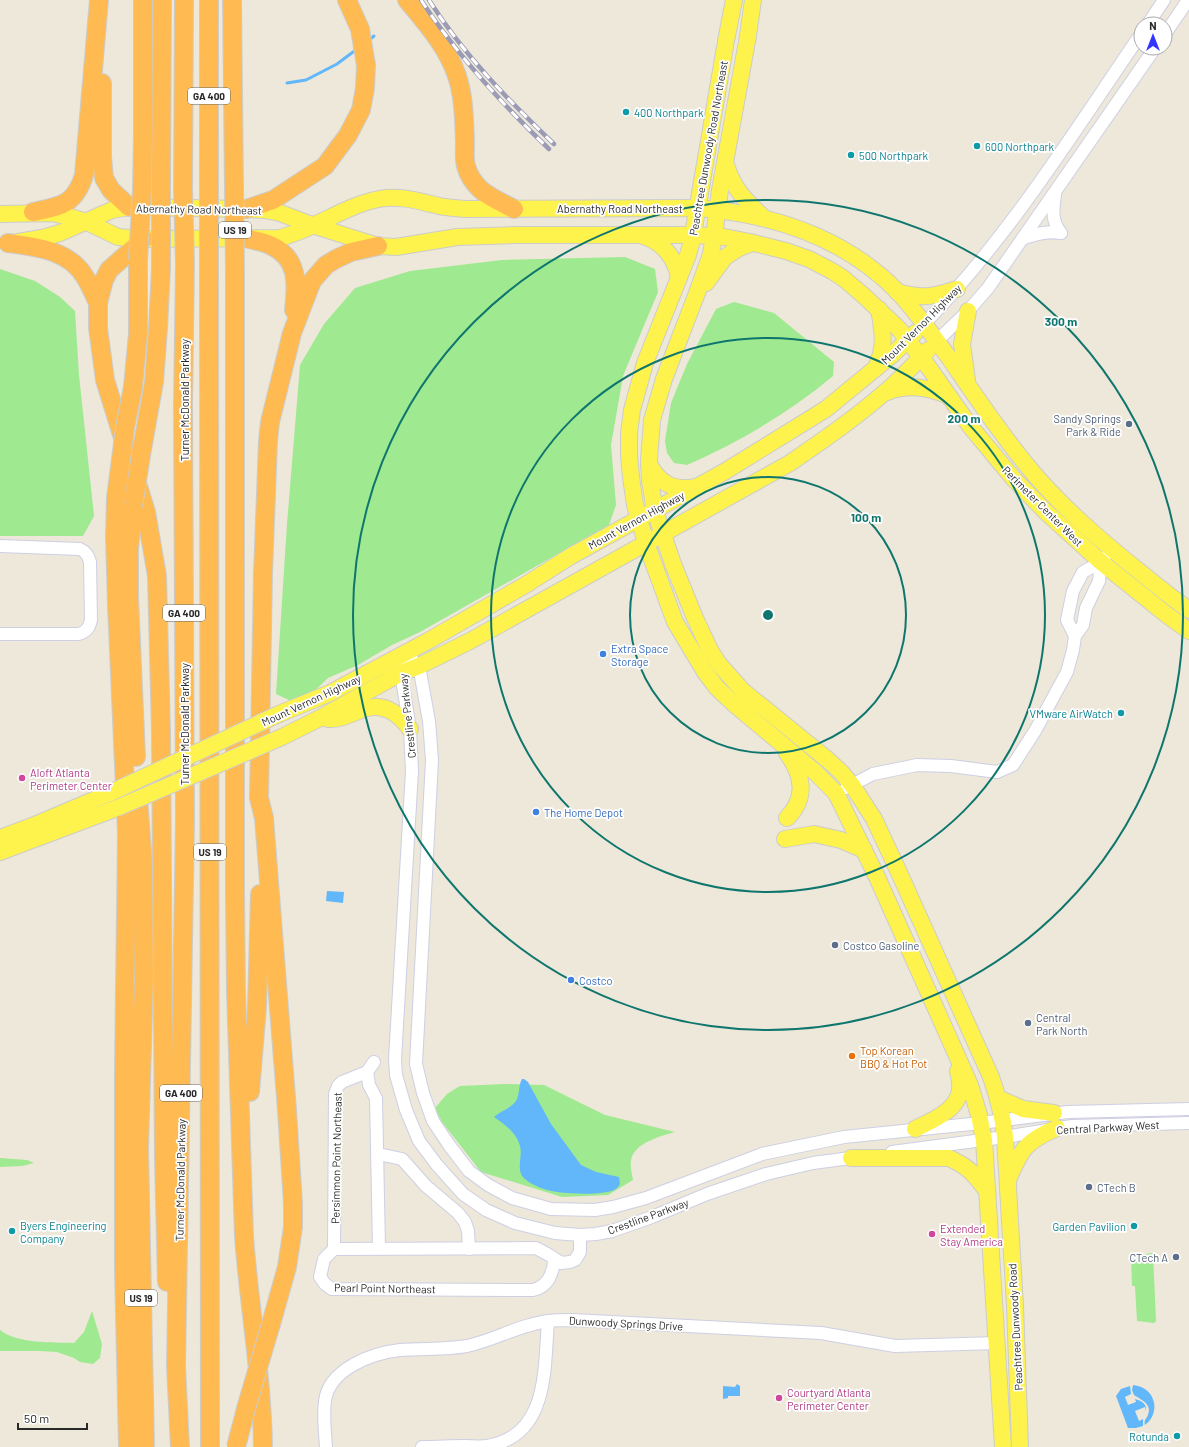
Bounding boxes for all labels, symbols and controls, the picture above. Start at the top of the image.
north arrow [1133,16,1173,56]
text: N [1149,19,1157,32]
street label: Peachtree Dunwoody Road Northeast [686,60,730,236]
road number: GA 400 [188,88,230,104]
place label: 400 Northpark [634,106,704,119]
marker: 400 Northpark [621,107,631,117]
place label: 600 Northpark [985,140,1055,153]
marker: 600 Northpark [972,141,982,151]
place label: 500 Northpark [859,149,929,162]
marker: 500 Northpark [846,150,856,160]
street label: Abernathy Road Northeast [136,201,262,217]
street label: Abernathy Road Northeast [557,202,683,215]
road number: US 19 [219,222,251,238]
street label: Mount Vernon Highway [878,281,964,367]
text: 300 m [1045,314,1077,328]
street label: Turner McDonald Parkway [178,339,191,461]
text: 200 m [948,411,980,425]
place label: Sandy Springs Park & Ride [1054,412,1121,438]
marker: Sandy Springs Park & Ride [1124,419,1134,429]
street label: Perimeter Center West [1000,463,1086,549]
street label: Mount Vernon Highway [586,488,686,552]
text: 100 m [851,510,881,524]
road number: GA 400 [163,605,205,621]
centre of rings [761,608,775,622]
place label: Extra Space Storage [611,642,669,668]
marker: Extra Space Storage [598,649,608,659]
street label: Turner McDonald Parkway [178,663,191,785]
street label: Mount Vernon Highway [259,671,363,729]
street label: Crestline Parkway [396,673,418,759]
place label: VMware AirWatch [1030,707,1113,720]
marker: VMware AirWatch [1116,708,1126,718]
place label: Aloft Atlanta Perimeter Center [30,766,112,792]
marker: Aloft Atlanta Perimeter Center [17,773,27,783]
place label: The Home Depot [544,806,623,819]
marker: The Home Depot [531,807,541,817]
road number: US 19 [194,844,226,860]
place label: Costco Gasoline [843,939,919,952]
marker: Costco Gasoline [830,940,840,950]
place label: Costco [579,974,612,987]
marker: Costco [566,975,576,985]
place label: Central Park North [1036,1011,1087,1037]
marker: Central Park North [1023,1018,1033,1028]
place label: Top Korean BBQ & Hot Pot [860,1044,927,1070]
marker: Top Korean BBQ & Hot Pot [847,1051,857,1061]
road number: GA 400 [160,1085,202,1101]
street label: Persimmon Point Northeast [328,1092,344,1224]
street label: Central Parkway West [1056,1118,1160,1136]
street label: Turner McDonald Parkway [172,1119,188,1241]
place label: CTech B [1097,1181,1136,1194]
marker: CTech B [1084,1182,1094,1192]
street label: Crestline Parkway [606,1195,690,1237]
place label: Byers Engineering Company [20,1219,107,1245]
place label: Garden Pavilion [1052,1220,1126,1233]
marker: Garden Pavilion [1129,1221,1139,1231]
place label: Extended Stay America [940,1222,1003,1248]
marker: Byers Engineering Company [7,1226,17,1236]
marker: Extended Stay America [927,1229,937,1239]
place label: CTech A [1130,1251,1168,1264]
marker: CTech A [1171,1252,1181,1262]
street label: Peachtree Dunwoody Road [1005,1263,1025,1391]
street label: Pearl Point Northeast [334,1281,436,1295]
road number: US 19 [125,1290,157,1306]
street label: Dunwoody Springs Drive [569,1314,684,1332]
place label: Courtyard Atlanta Perimeter Center [787,1386,871,1412]
marker: Courtyard Atlanta Perimeter Center [774,1393,784,1403]
scale bar [18,1405,87,1431]
text: 50 m [24,1411,49,1425]
place label: Rotunda [1129,1430,1169,1443]
marker: Rotunda [1172,1431,1182,1441]

